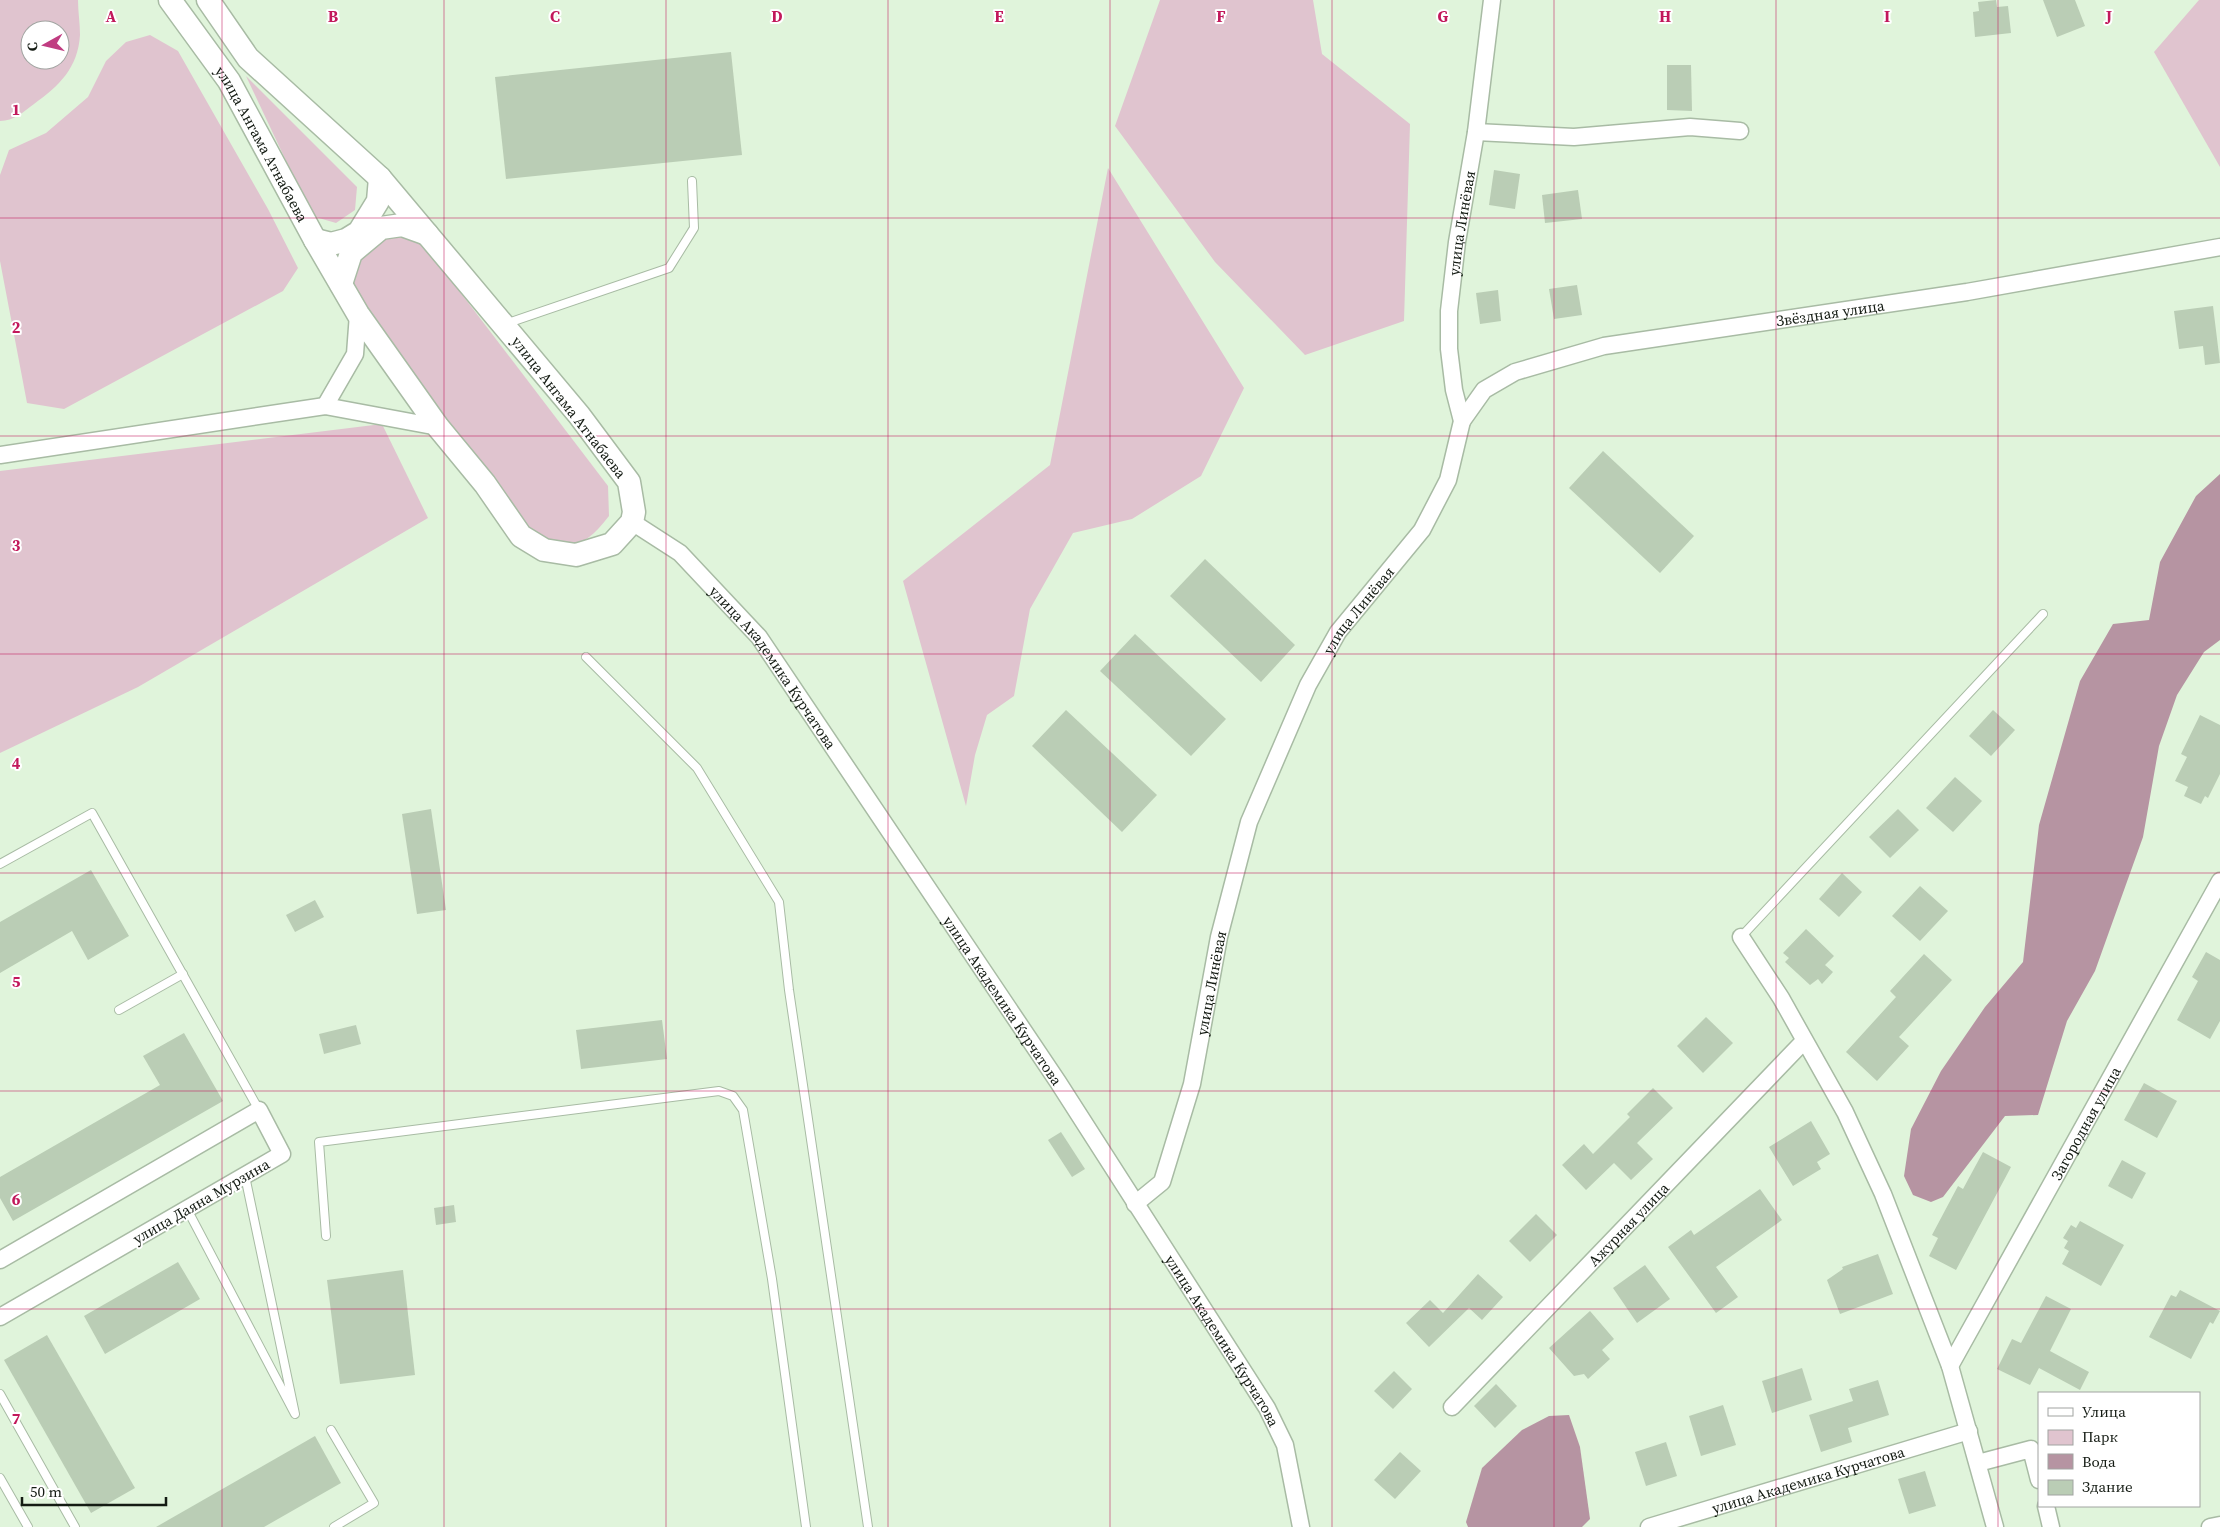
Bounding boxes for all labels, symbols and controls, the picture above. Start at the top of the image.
text: A [106,5,117,27]
text: B [328,5,339,27]
text: C [550,5,560,27]
text: D [771,5,783,27]
text: E [994,5,1004,27]
text: F [1216,5,1226,27]
text: G [1438,5,1449,27]
text: H [1659,5,1671,27]
text: I [1884,5,1890,27]
text: J [2105,5,2112,27]
north arrow [20,20,70,70]
text: С [22,41,43,53]
street label: улица Ангама Атнабаева [211,61,314,226]
text: 1 [12,98,20,120]
street label: улица Линёвая [1443,169,1480,277]
street label: Звёздная улица [1774,294,1886,331]
text: 2 [12,316,21,338]
street label: улица Ангама Атнабаева [507,332,631,483]
text: 3 [12,534,21,556]
street label: улица Линёвая [1317,562,1399,658]
street label: улица Академика Курчатова [705,581,842,753]
text: 4 [12,752,21,774]
street label: улица Академика Курчатова [938,911,1068,1089]
street label: улица Линёвая [1191,928,1231,1037]
text: 5 [12,970,21,992]
street label: Загородная улица [2045,1062,2125,1184]
street label: улица Даяна Мурзина [129,1153,274,1249]
street label: Ажурная улица [1583,1177,1674,1270]
text: 6 [12,1188,21,1210]
street label: улица Академика Курчатова [1160,1250,1285,1430]
legend [2038,1392,2200,1507]
text: Улица [2082,1401,2126,1422]
text: 7 [12,1407,21,1429]
text: Парк [2082,1426,2118,1447]
street label: улица Академика Курчатова [1709,1440,1907,1518]
text: Вода [2082,1451,2116,1472]
scale bar [22,1474,166,1506]
text: Здание [2082,1476,2133,1497]
text: 50 m [30,1481,62,1502]

